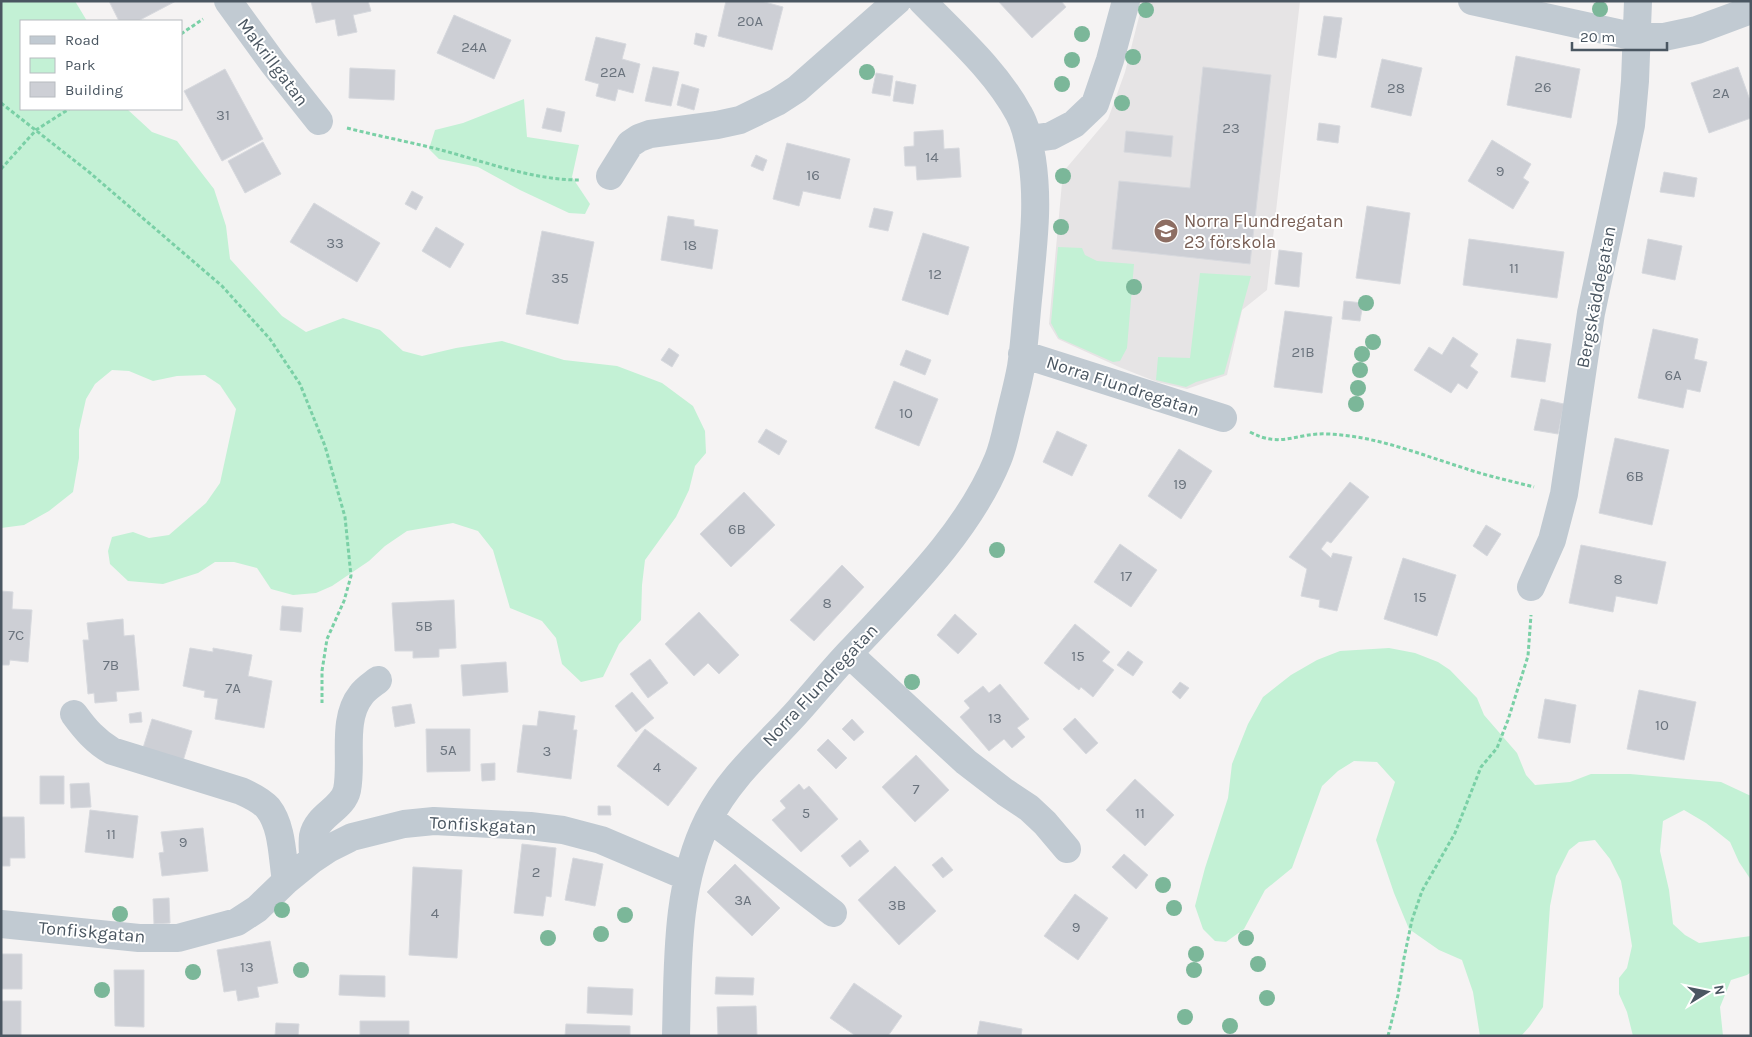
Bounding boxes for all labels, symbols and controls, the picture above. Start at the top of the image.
house number: 20A [737,12,763,30]
street label: Makrillgatan [233,14,313,110]
legend [20,20,182,110]
scale bar [1572,20,1667,52]
text: 20 m [1580,28,1615,46]
text: Road [65,31,100,49]
house number: 24A [461,38,487,56]
text: Park [65,56,95,74]
house number: 22A [600,63,626,81]
house number: 26 [1534,78,1552,96]
house number: 28 [1387,79,1405,97]
text: Building [65,81,123,99]
house number: 2A [1712,84,1730,102]
house number: 31 [216,106,230,124]
house number: 23 [1222,119,1240,137]
house number: 14 [925,148,939,166]
house number: 9 [1496,162,1504,180]
house number: 16 [806,166,820,184]
place label: Norra Flundregatan 23 förskola [1184,210,1344,253]
school or university icon: Norra Flundregatan 23 förskola [1153,218,1179,244]
street label: Bergskäddegatan [1571,224,1621,370]
house number: 33 [326,234,344,252]
house number: 18 [683,236,697,254]
house number: 11 [1509,259,1519,277]
house number: 12 [928,265,942,283]
house number: 35 [551,269,569,287]
house number: 21B [1292,343,1314,361]
street label: Norra Flundregatan [1044,351,1202,421]
house number: 6A [1664,366,1682,384]
house number: 10 [899,404,913,422]
house number: 6B [1626,467,1644,485]
house number: 19 [1173,475,1187,493]
house number: 6B [728,520,746,538]
house number: 17 [1120,567,1132,585]
house number: 8 [1613,570,1623,588]
house number: 15 [1413,588,1427,606]
house number: 8 [822,594,832,612]
house number: 5B [415,617,433,635]
street label: Norra Flundregatan [758,619,882,751]
house number: 7C [8,626,24,644]
house number: 15 [1071,647,1085,665]
house number: 7B [103,656,119,674]
house number: 7A [225,679,241,697]
house number: 13 [988,709,1002,727]
house number: 10 [1655,716,1669,734]
house number: 5A [439,741,457,759]
house number: 3 [543,742,551,760]
house number: 4 [653,758,662,776]
house number: 7 [912,780,920,798]
house number: 5 [802,804,810,822]
house number: 11 [1135,804,1145,822]
street label: Tonfiskgatan [429,811,537,839]
house number: 11 [106,825,116,843]
house number: 9 [179,833,187,851]
house number: 2 [532,863,540,881]
house number: 3A [734,891,752,909]
house number: 3B [888,896,906,914]
house number: 4 [431,904,440,922]
street label: Tonfiskgatan [38,916,146,948]
house number: 9 [1072,918,1080,936]
house number: 13 [240,958,254,976]
north arrow [1682,967,1732,1017]
text: N [1710,983,1729,996]

